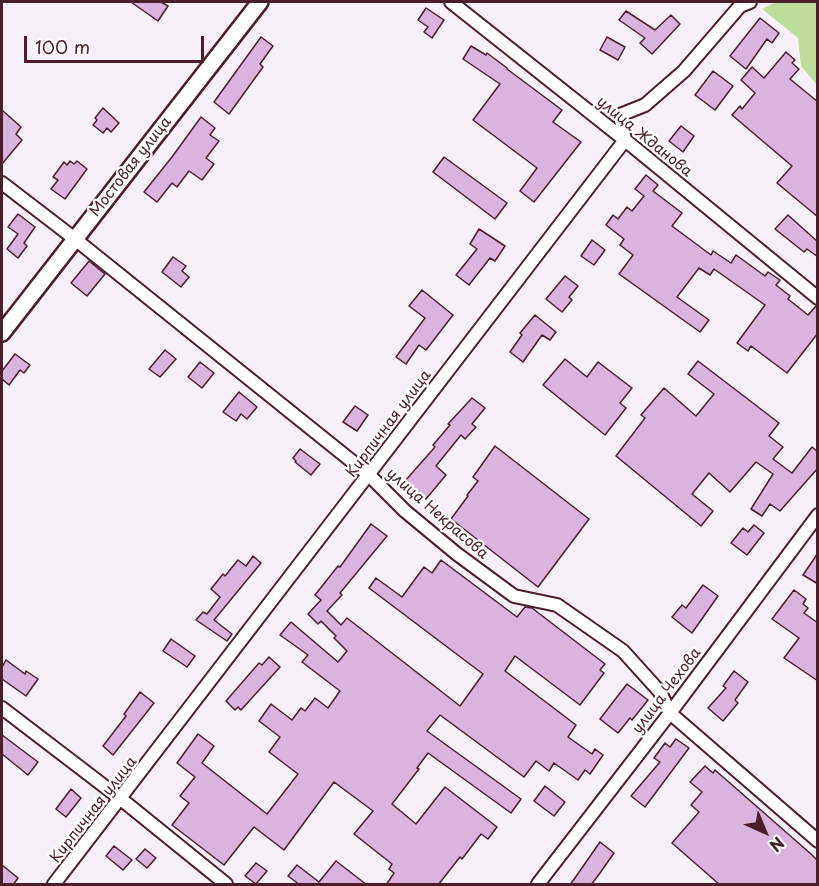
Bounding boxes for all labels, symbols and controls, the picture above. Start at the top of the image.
scale bar [27,24,207,62]
text: 100 m [35,33,90,60]
street label: улица Жданова [593,93,695,181]
street label: Мостовая улица [86,113,176,221]
street label: Кирпичная улица [343,367,435,481]
street label: улица Некрасова [382,465,492,563]
street label: улица Чехова [629,644,705,738]
street label: Кирпичная улица [47,753,141,867]
north arrow [735,802,795,862]
text: N [765,832,790,858]

